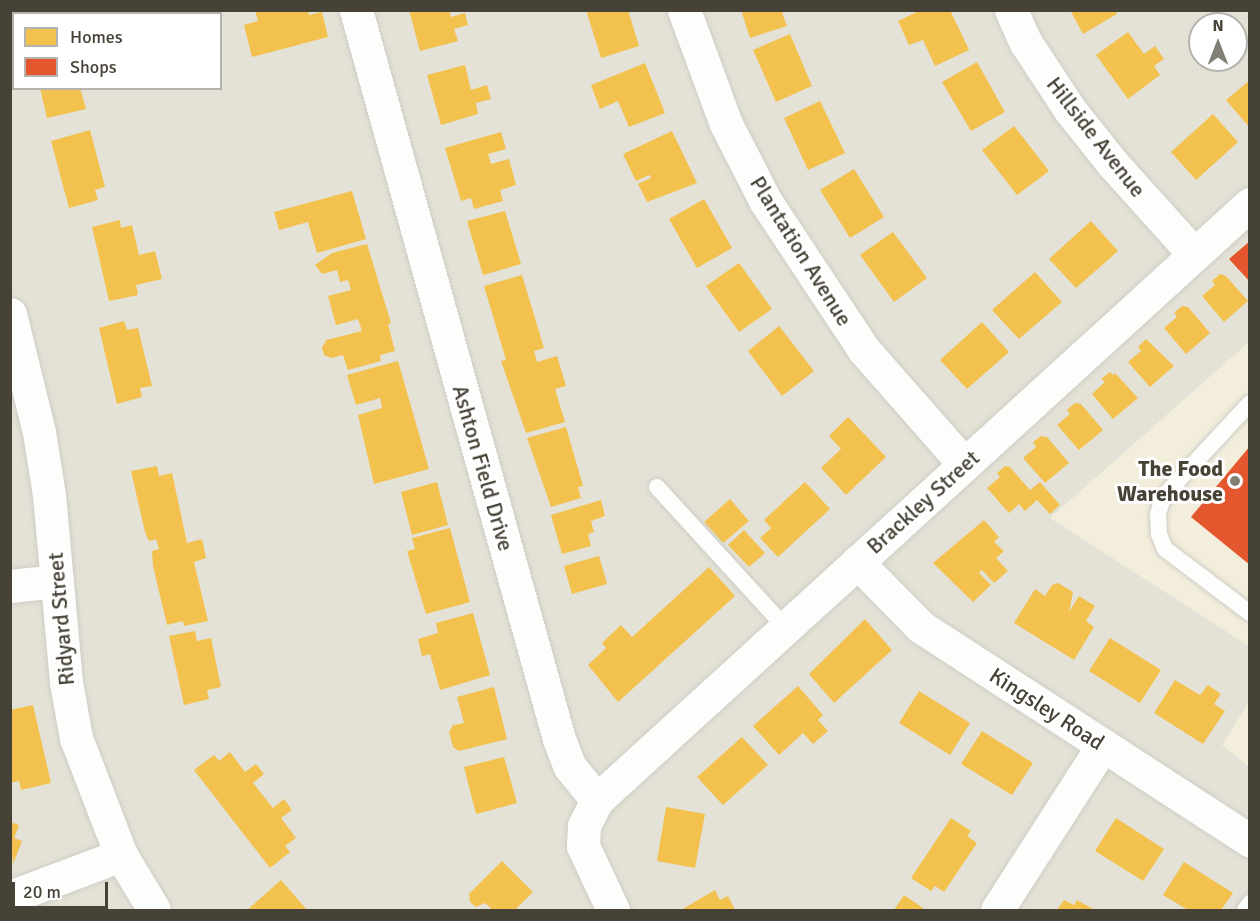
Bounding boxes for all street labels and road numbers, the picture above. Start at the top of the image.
street label: Hillside Avenue [1041,72,1151,202]
street label: Plantation Avenue [744,171,858,331]
street label: Ashton Field Drive [447,382,519,554]
street label: Brackley Street [861,445,985,559]
street label: Ridyard Street [42,551,80,687]
street label: Kingsley Road [985,662,1109,756]

